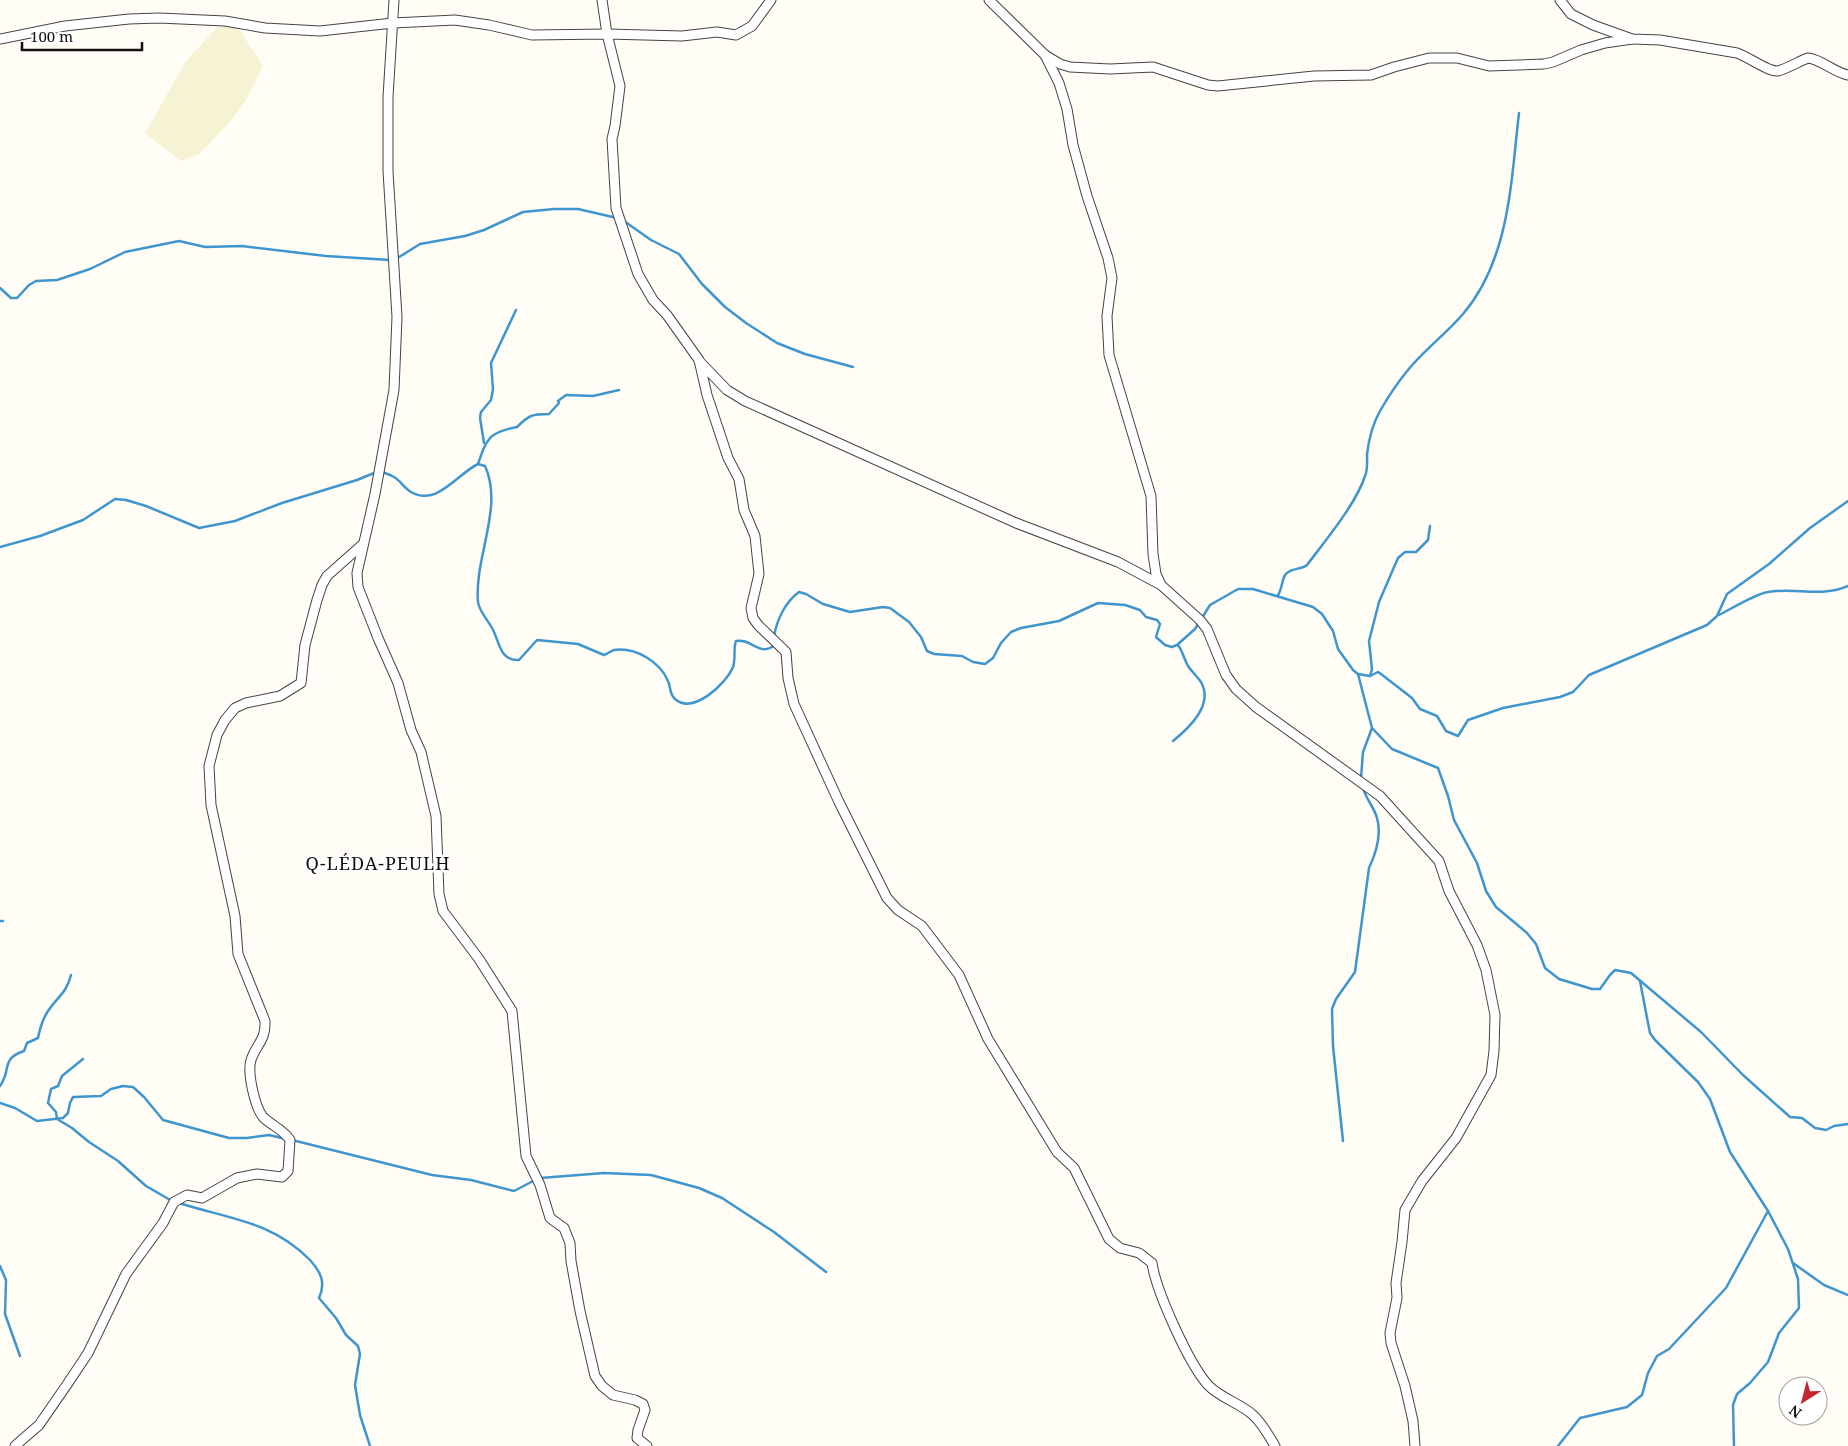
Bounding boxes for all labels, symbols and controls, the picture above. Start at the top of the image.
scale bar [22,20,142,52]
text: 100 m [30,26,73,46]
district label: Q-LÉDA-PEULH [306,851,450,875]
north arrow [1778,1376,1828,1426]
text: N [1785,1401,1805,1423]

